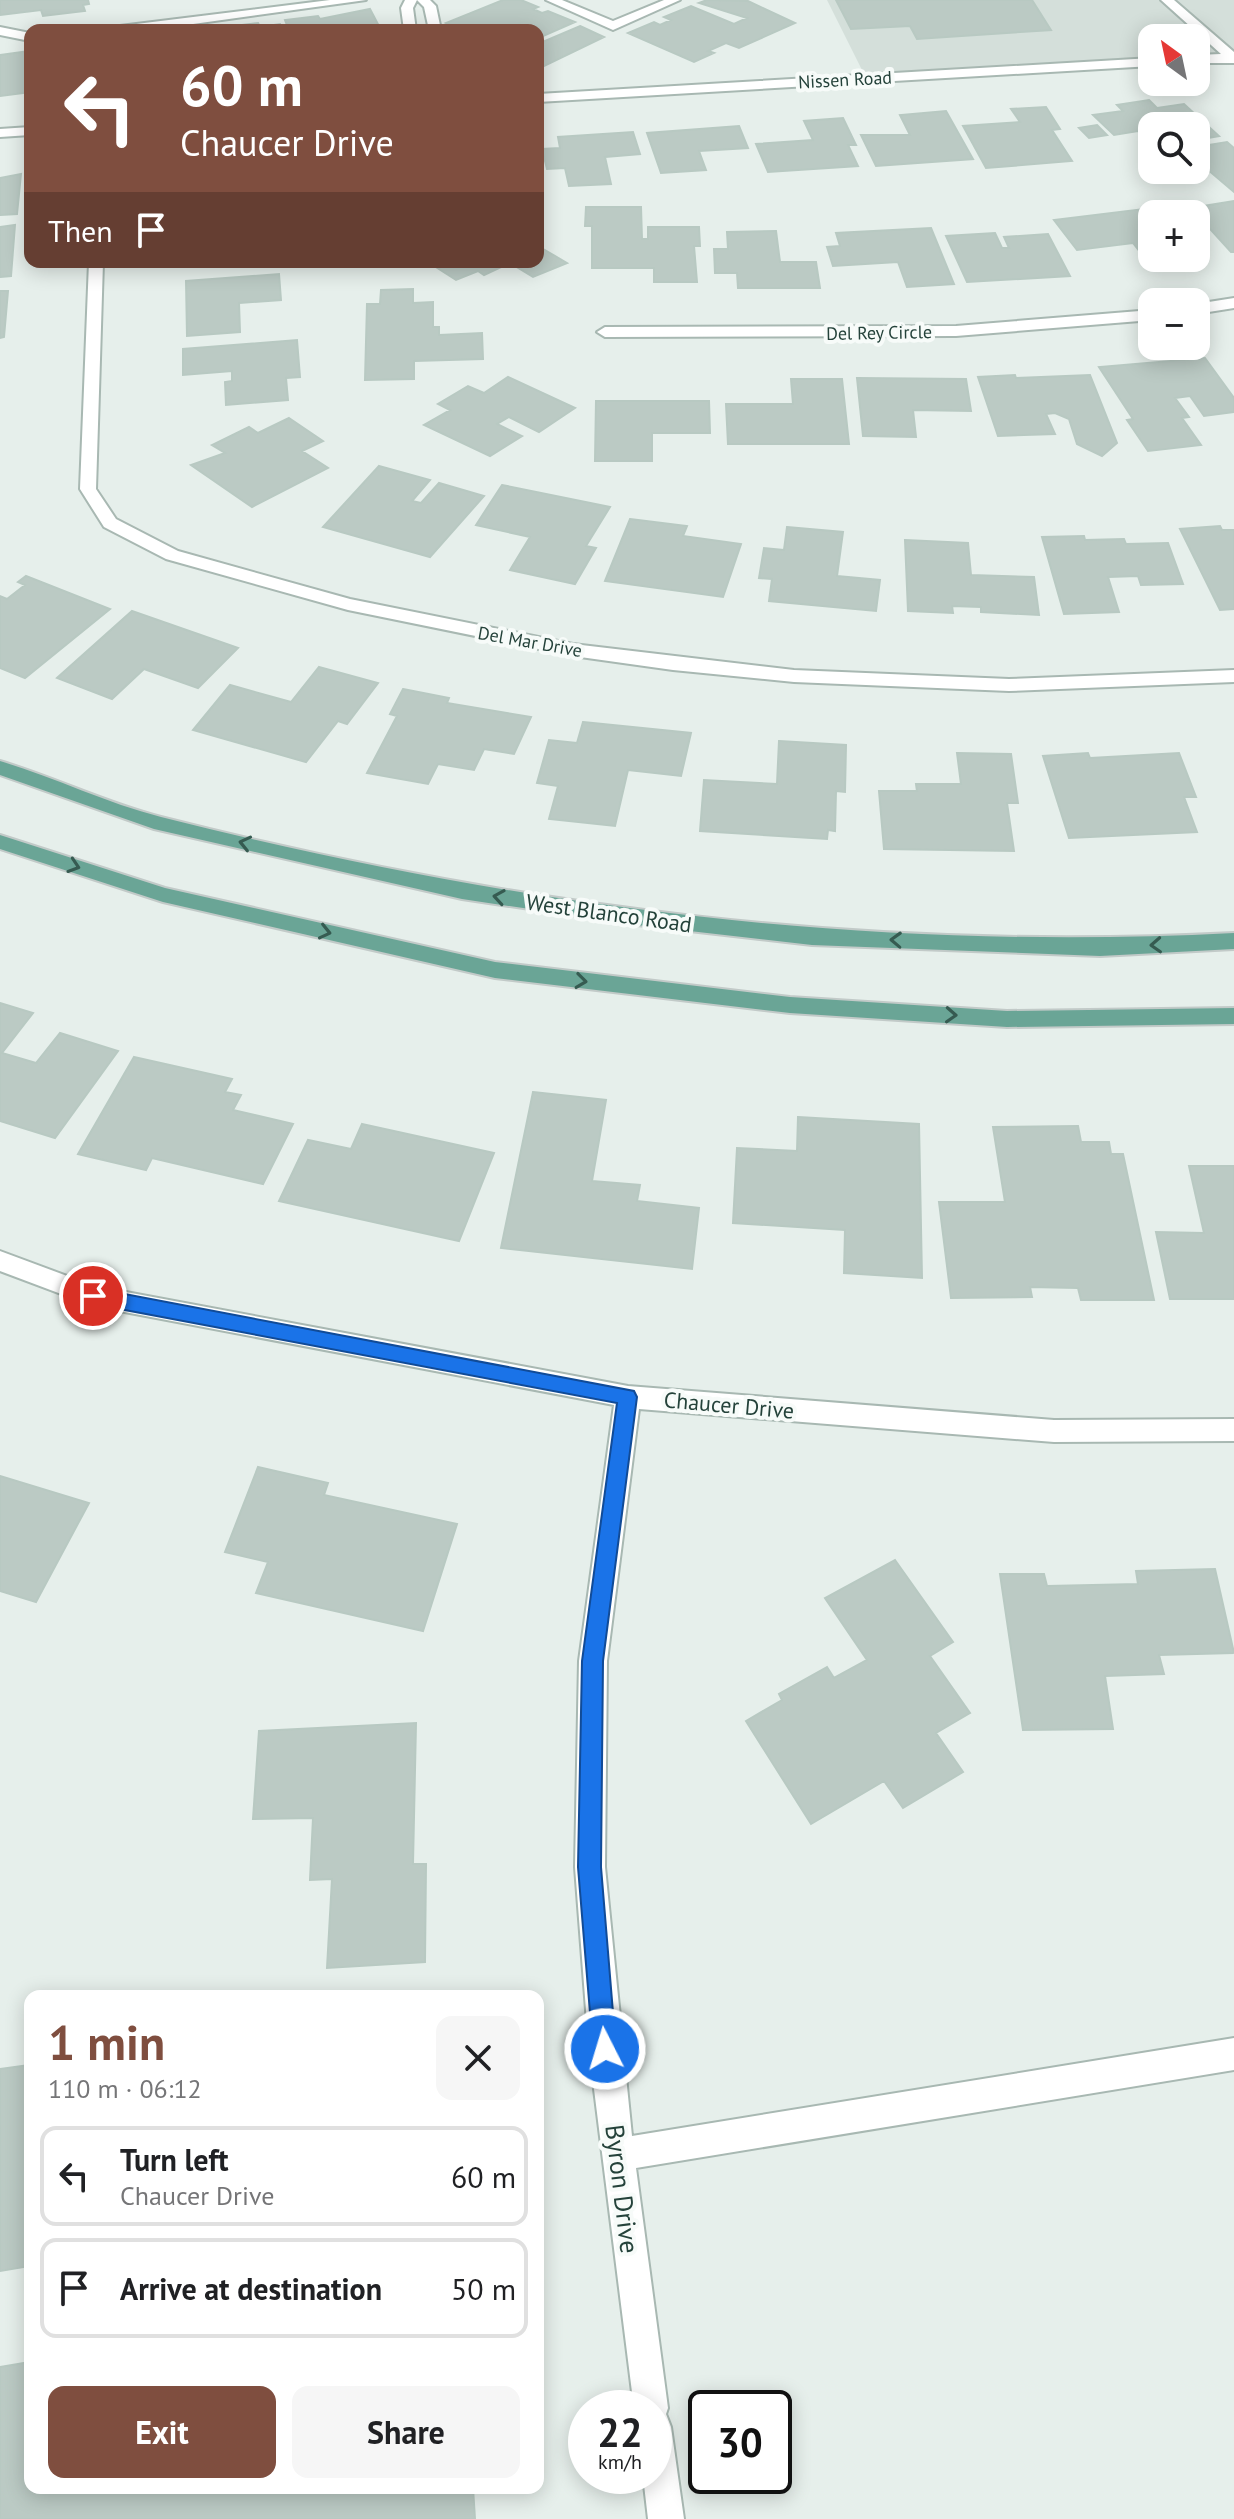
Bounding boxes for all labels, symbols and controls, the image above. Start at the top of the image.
north arrow [1138,24,1210,96]
map controls [1138,24,1210,360]
text: 60 m [180,49,303,121]
icon: left [48,56,152,160]
street label: Nissen Road [797,66,893,93]
button: search [1138,112,1210,184]
text: Chaucer Drive [180,119,394,166]
button: + [1138,200,1210,272]
icon: arrive [129,208,173,252]
text: Then [48,211,113,250]
button: − [1138,288,1210,360]
street label: Del Rey Circle [826,320,932,345]
street label: Del Mar Drive [476,621,584,662]
one-way arrow [239,835,252,852]
one-way arrow [67,857,80,873]
street label: West Blanco Road [524,888,694,938]
one-way arrow [492,889,506,906]
one-way arrow [318,923,332,940]
one-way arrow [889,932,902,949]
one-way arrow [1149,936,1162,953]
one-way arrow [574,972,587,989]
one-way arrow [945,1006,958,1023]
pin [59,1262,127,1330]
icon: arrive [71,1274,115,1318]
street label: Chaucer Drive [663,1385,795,1425]
position arrow [563,2007,647,2091]
text: 1 min [48,2011,165,2073]
button: close [436,2016,520,2100]
text: 110 m · 06:12 [48,2072,202,2105]
street label: Byron Drive [598,2123,647,2255]
text: Turn left [120,2140,228,2179]
icon: left [52,2154,96,2198]
text: 60 m [451,2157,516,2196]
text: Chaucer Drive [120,2179,274,2212]
icon: arrive [52,2266,96,2310]
text: Arrive at destination [120,2269,382,2308]
text: 50 m [451,2269,516,2308]
button: Exit [48,2386,276,2478]
button: Share [292,2386,520,2478]
speed limit sign: 30 [688,2390,792,2494]
text: 22 [597,2406,643,2458]
text: km/h [598,2449,642,2475]

